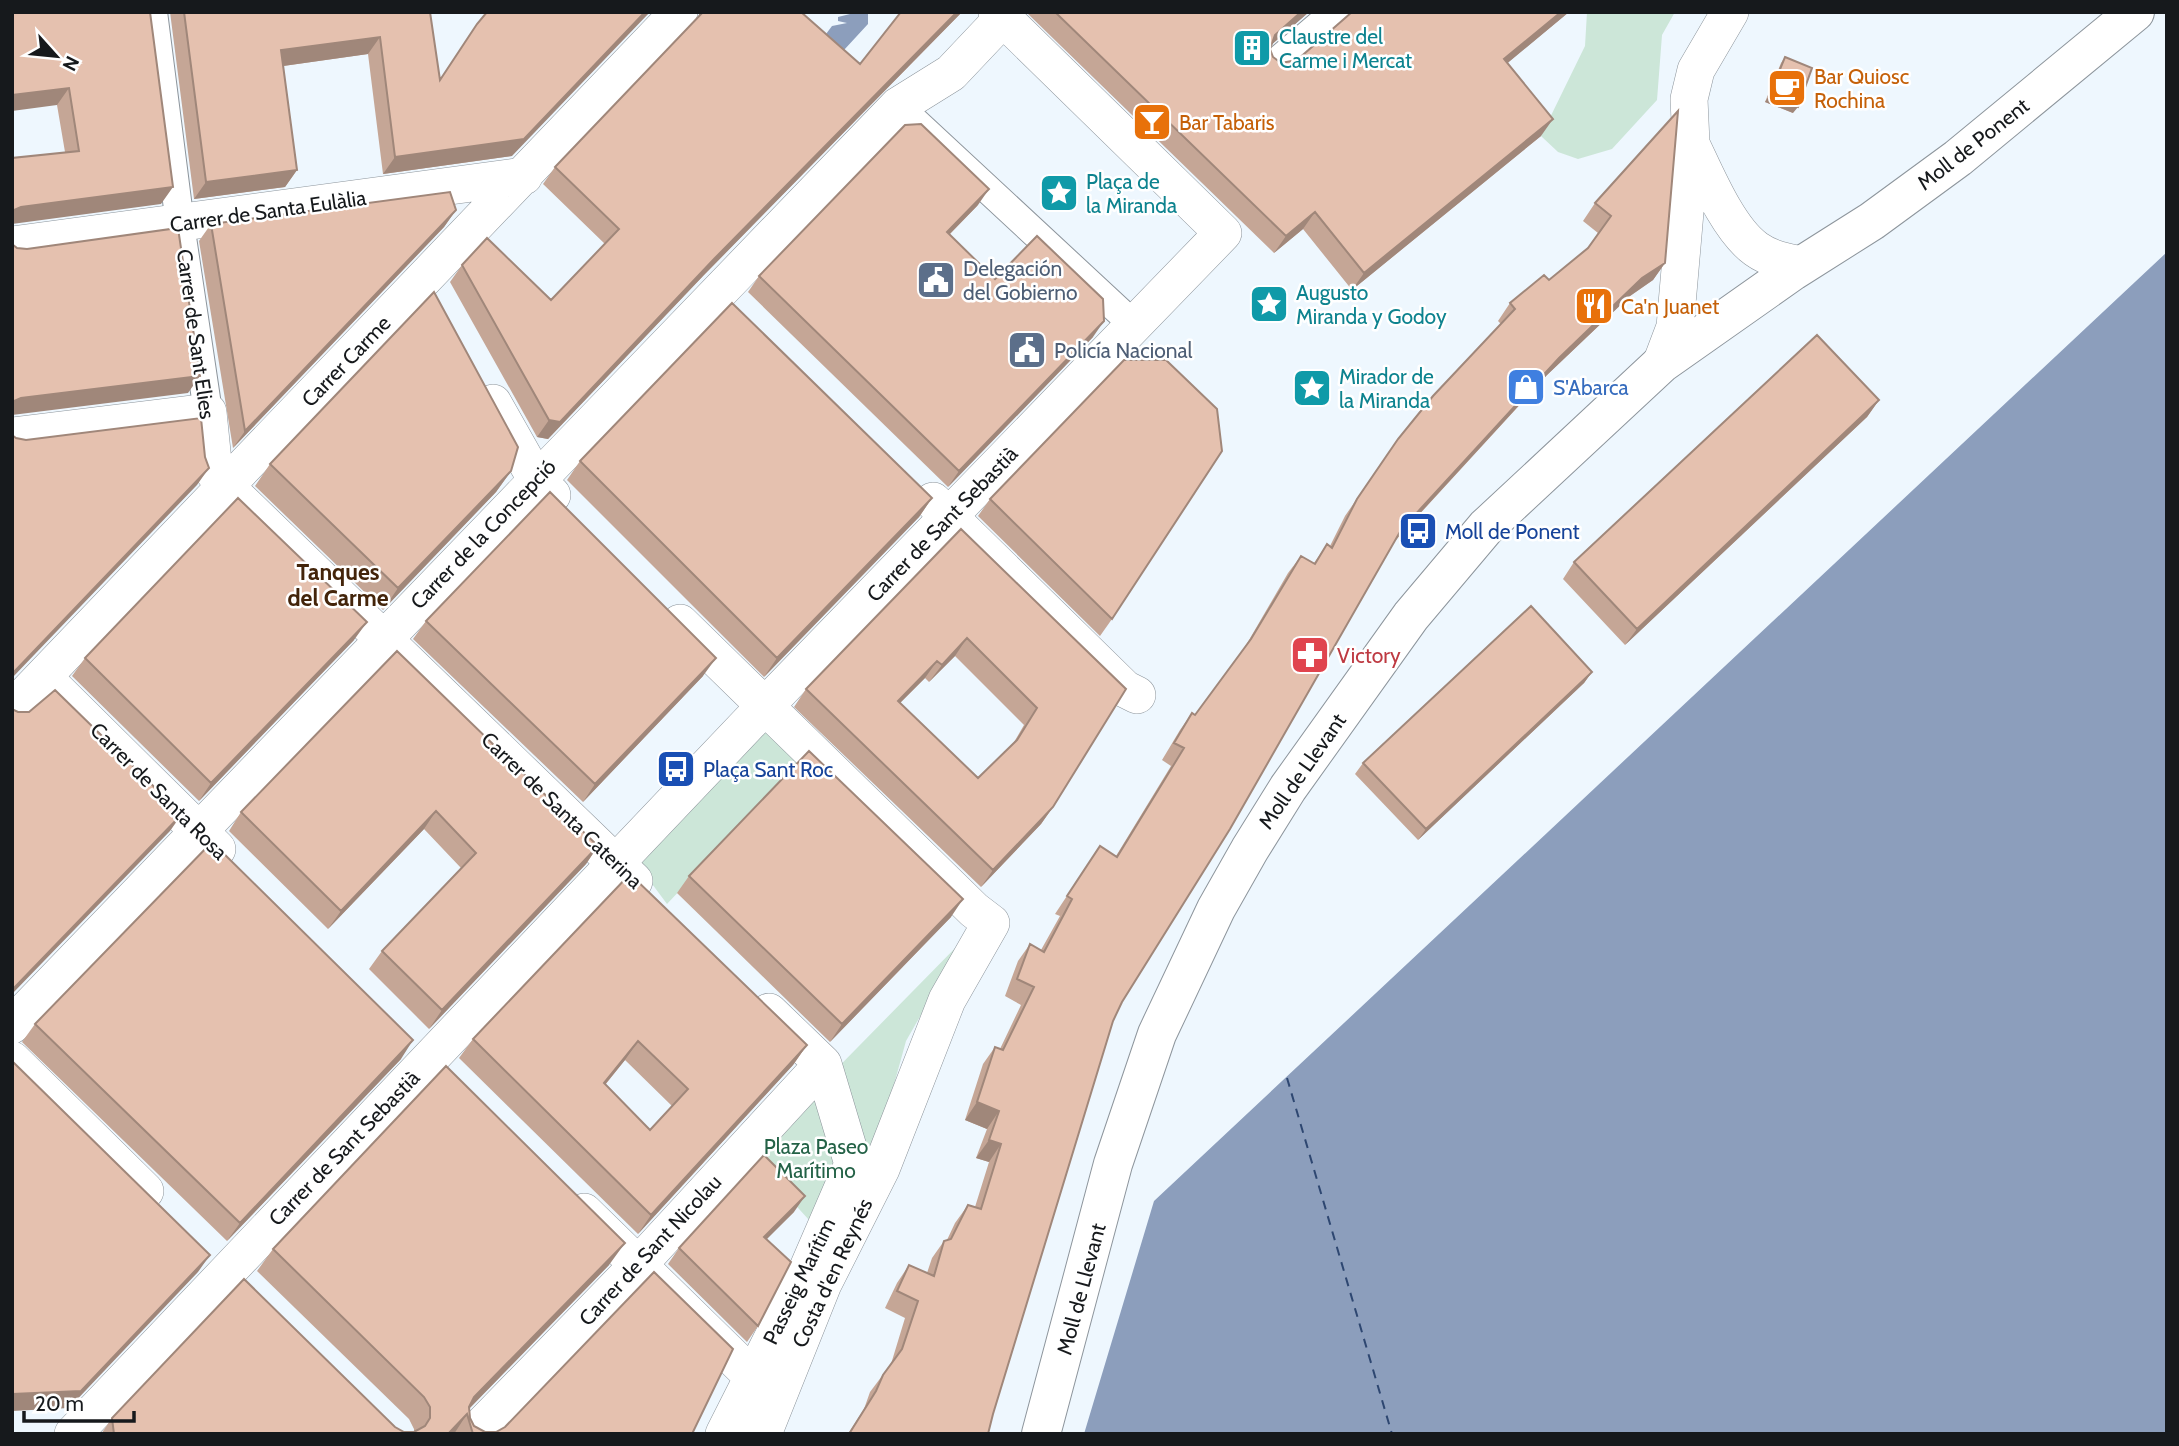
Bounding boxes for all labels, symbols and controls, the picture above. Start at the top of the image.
north arrow [21,21,91,91]
place label: Claustre del Carme i Mercat [1279,24,1412,73]
building icon: Claustre del Carme i Mercat [1231,27,1273,69]
text: N [57,52,84,75]
place label: Bar Quiosc Rochina [1814,64,1909,113]
cafe icon: Bar Quiosc Rochina [1766,67,1808,109]
street label: Moll de Ponent [1912,93,2034,195]
bar icon: Bar Tabaris [1131,101,1173,143]
place label: Bar Tabaris [1179,110,1275,135]
place label: Plaça de la Miranda [1086,169,1177,218]
place icon: Plaça de la Miranda [1038,172,1080,214]
street label: Carrer de Santa Eulàlia [168,185,368,237]
street label: Carrer de Sant Elies [172,247,220,421]
place label: Delegación del Gobierno [963,256,1077,305]
public building icon: Delegación del Gobierno [915,259,957,301]
place label: Augusto Miranda y Godoy [1296,280,1447,329]
place icon: Augusto Miranda y Godoy [1248,283,1290,325]
restaurant icon: Ca'n Juanet [1573,285,1615,327]
place label: Ca'n Juanet [1621,294,1719,319]
street label: Carrer Carme [296,310,396,412]
public building icon: Policía Nacional [1006,329,1048,371]
place label: Policía Nacional [1054,338,1192,363]
place label: Mirador de la Miranda [1339,364,1434,413]
shop icon: S'Abarca [1505,366,1547,408]
place icon: Mirador de la Miranda [1291,367,1333,409]
place label: S'Abarca [1553,375,1629,400]
street label: Carrer de Sant Sebastià [861,441,1023,607]
street label: Carrer de la Concepció [405,454,561,614]
bus stop icon: Moll de Ponent [1397,510,1439,552]
place label: Moll de Ponent [1445,519,1580,544]
district label: Tanques del Carme [287,558,389,612]
pharmacy icon: Victory [1289,634,1331,676]
place label: Victory [1337,643,1401,668]
street label: Moll de Llevant [1253,708,1351,834]
street label: Carrer de Santa Rosa [85,717,233,865]
street label: Carrer de Santa Caterina [476,727,648,893]
bus stop icon: Plaça Sant Roc [655,748,697,790]
place label: Plaça Sant Roc [703,757,833,782]
street label: Carrer de Sant Sebastià [263,1065,425,1231]
park label: Plaza Paseo Marítimo [764,1134,868,1183]
street label: Carrer de Sant Nicolau [574,1169,726,1331]
street label: Costa d'en Reynés [787,1194,878,1351]
street label: Passeig Marítim [758,1214,840,1348]
street label: Moll de Llevant [1051,1221,1111,1357]
scale bar [24,1380,135,1424]
text: 20 m [35,1391,84,1416]

